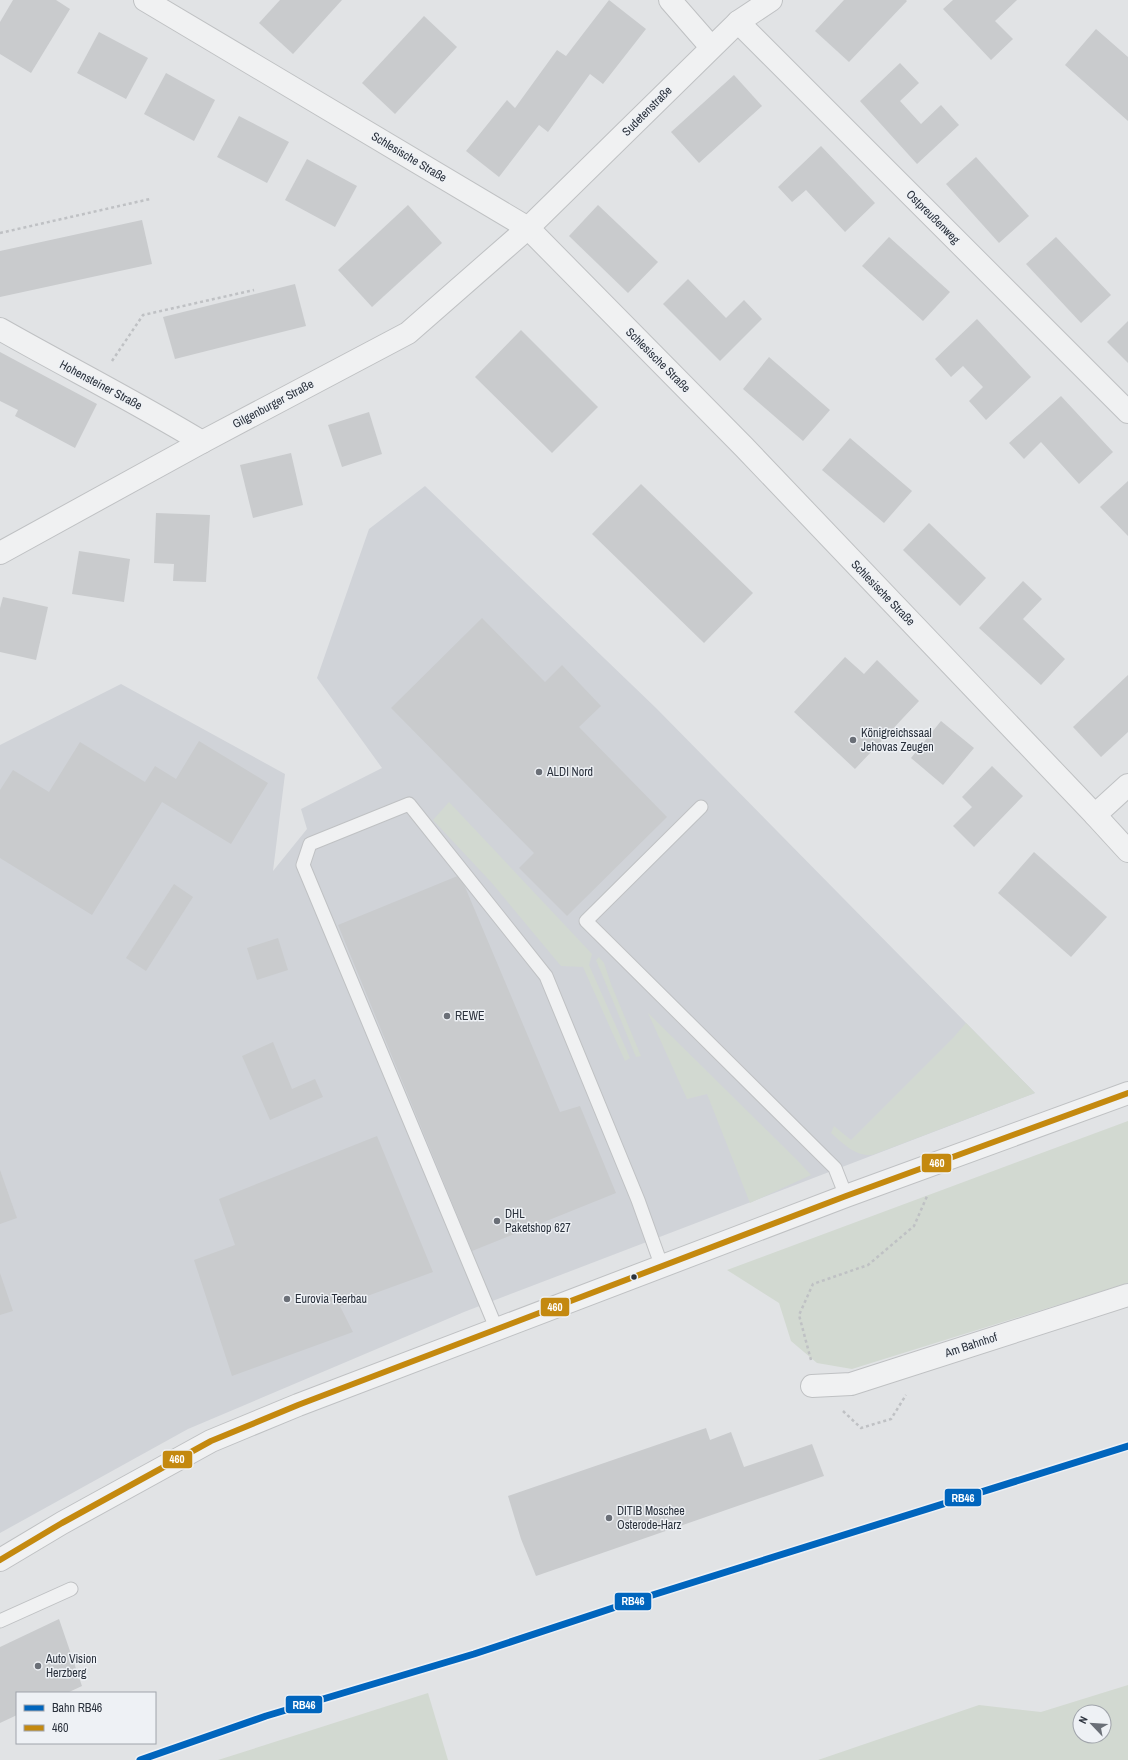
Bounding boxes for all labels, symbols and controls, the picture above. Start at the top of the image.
street label: Sudetenstraße [619,83,675,139]
street label: Schlesische Straße [368,128,450,186]
street label: Ostpreußenweg [903,187,964,248]
street label: Schlesische Straße [622,324,694,396]
street label: Hohensteiner Straße [57,356,145,414]
street label: Gilgenburger Straße [230,376,316,432]
street label: Schlesische Straße [848,557,918,629]
place label: Königreichssaal Jehovas Zeugen [861,725,934,755]
marker: Königreichssaal Jehovas Zeugen [848,735,858,745]
place label: ALDI Nord [546,764,593,780]
marker: ALDI Nord [534,767,544,777]
place label: REWE [455,1008,485,1024]
marker: REWE [442,1011,452,1021]
line badge: 460 [921,1153,952,1173]
text: 460 [929,1156,945,1170]
place label: DHL Paketshop 627 [505,1206,571,1236]
marker: DHL Paketshop 627 [492,1216,502,1226]
unlabelled marker [629,1272,639,1282]
place label: Eurovia Teerbau [295,1291,367,1307]
marker: Eurovia Teerbau [282,1294,292,1304]
line badge: 460 [540,1297,570,1317]
text: 460 [547,1300,563,1314]
street label: Am Bahnhof [942,1329,999,1361]
line badge: 460 [162,1450,193,1469]
text: 460 [169,1452,185,1466]
line badge: RB46 [944,1488,982,1507]
text: RB46 [951,1491,975,1505]
place label: DITIB Moschee Osterode-Harz [617,1503,685,1533]
marker: DITIB Moschee Osterode-Harz [604,1513,614,1523]
line badge: RB46 [614,1592,652,1611]
text: RB46 [621,1594,645,1608]
place label: Auto Vision Herzberg [45,1651,97,1681]
marker: Auto Vision Herzberg [33,1661,43,1671]
legend [16,1692,156,1744]
line badge: RB46 [285,1695,323,1714]
text: RB46 [292,1698,316,1712]
text: Bahn RB46 [52,1700,102,1716]
north arrow [1072,1704,1112,1744]
text: N [1075,1714,1091,1726]
text: 460 [52,1720,68,1736]

